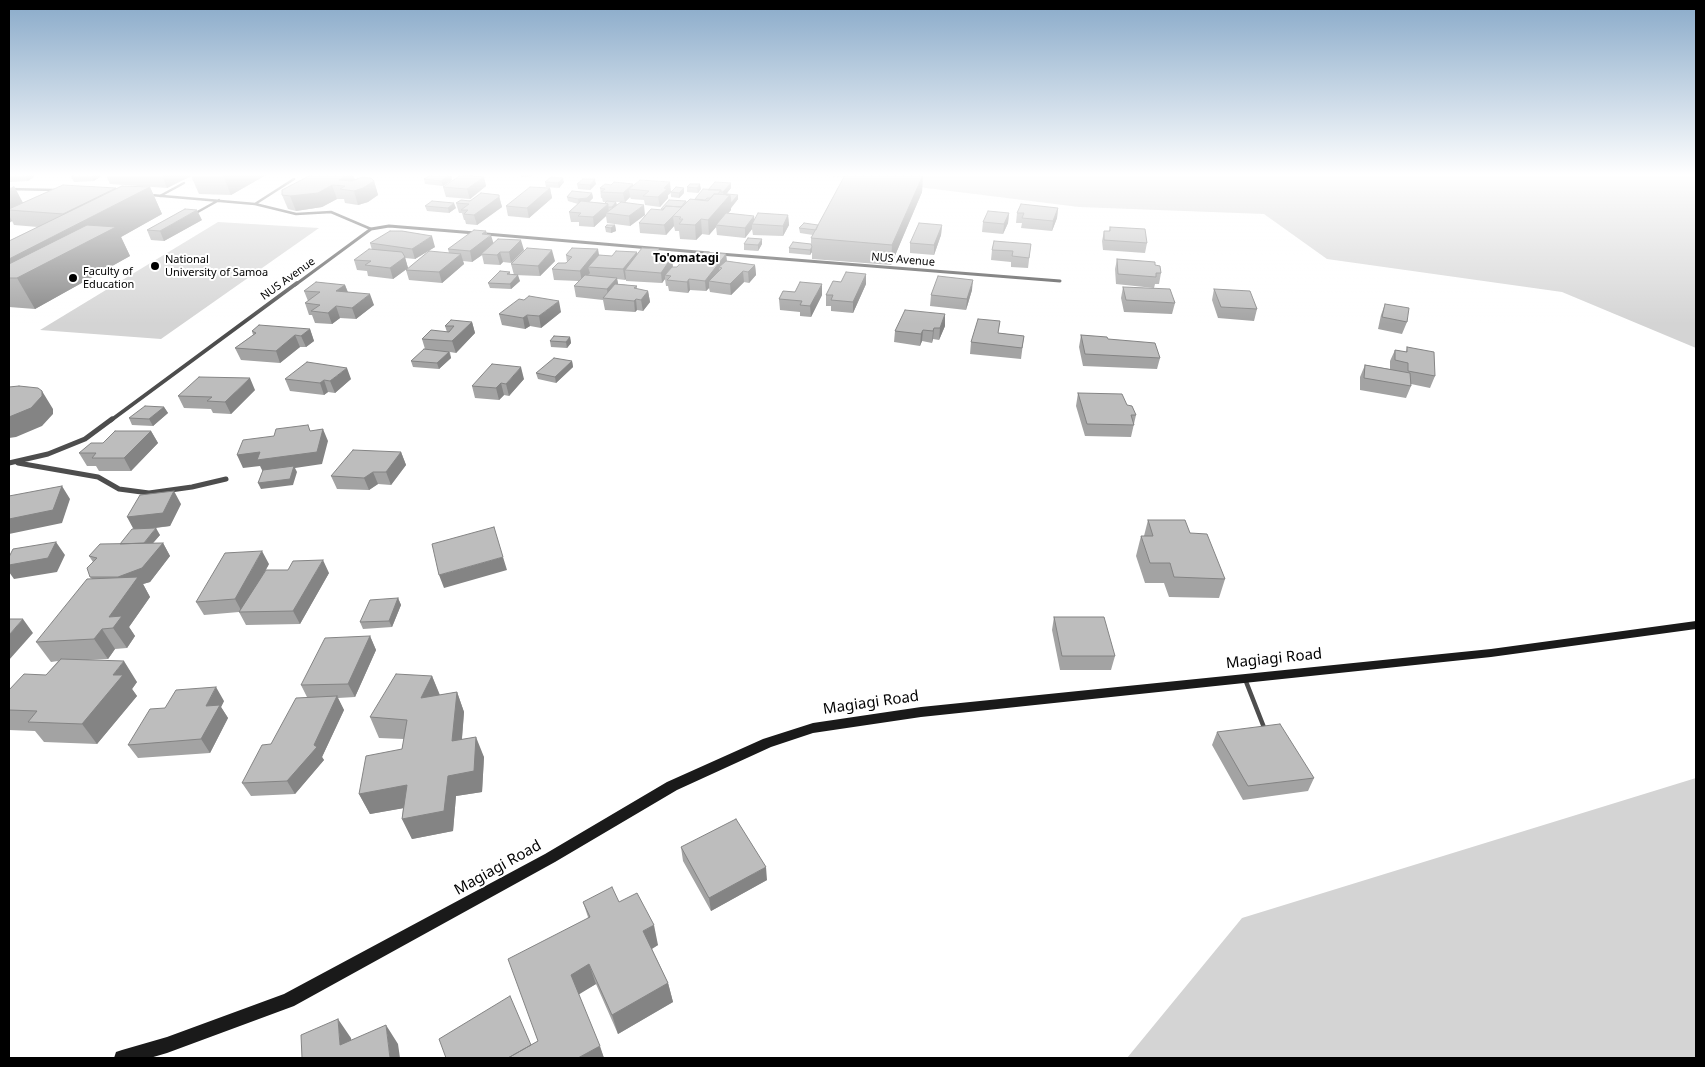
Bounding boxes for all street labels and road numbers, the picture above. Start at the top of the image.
street label: NUS Avenue [871,251,935,269]
street label: NUS Avenue [258,255,318,303]
street label: Magiagi Road [1225,645,1323,673]
street label: Magiagi Road [822,687,920,719]
street label: Magiagi Road [451,837,545,899]

